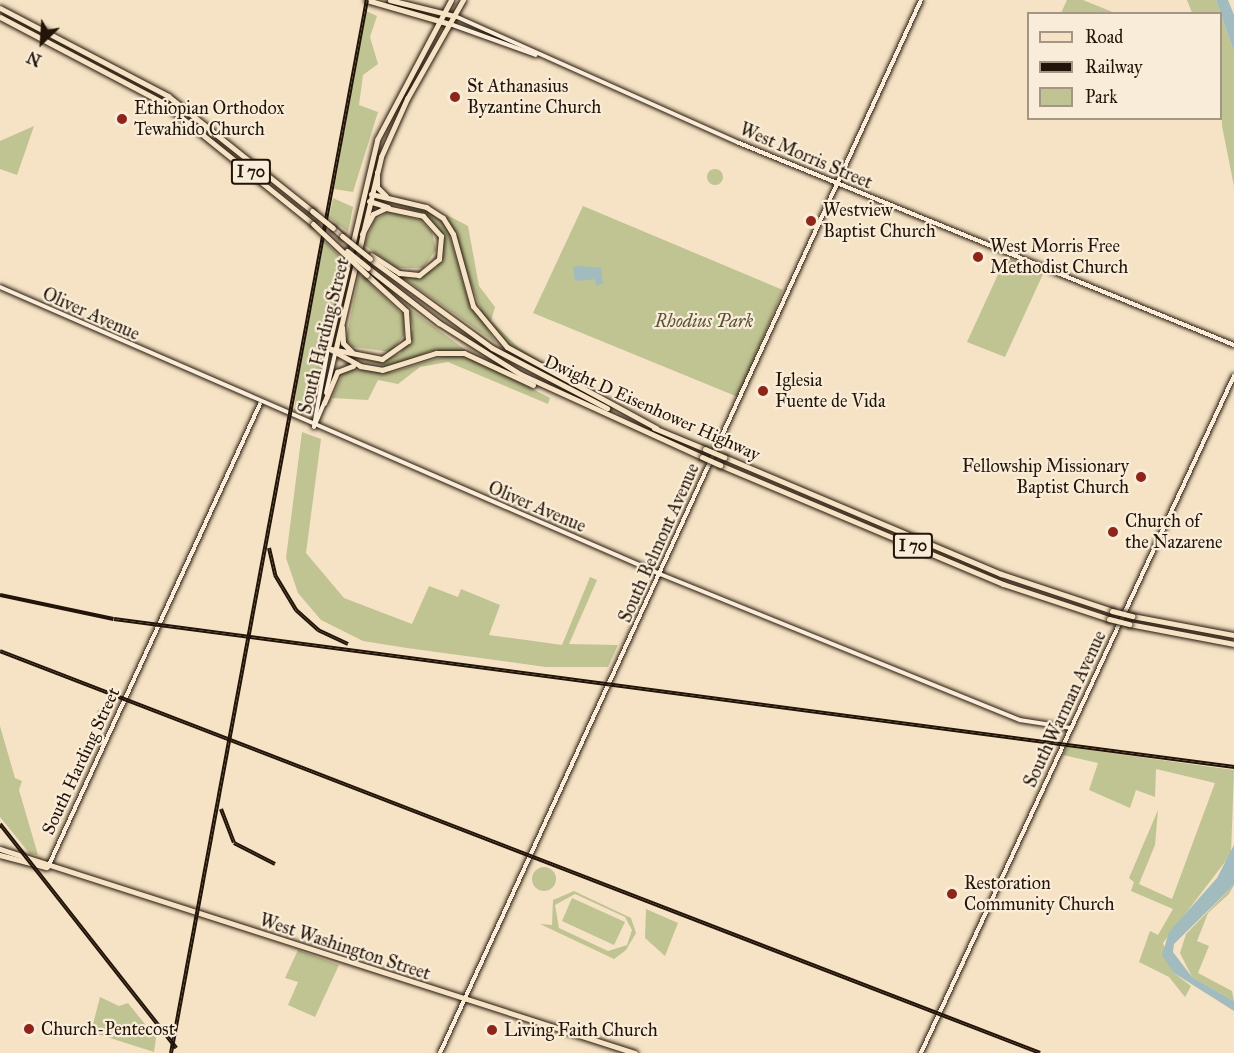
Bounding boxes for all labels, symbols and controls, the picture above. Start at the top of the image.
north arrow [12,12,72,72]
legend [1027,12,1222,120]
text: Road [1085,26,1123,48]
text: N [24,47,44,70]
text: Railway [1085,56,1142,78]
place label: St Athanasius Byzantine Church [467,76,601,118]
text: Park [1085,86,1118,108]
marker: St Athanasius Byzantine Church [448,90,462,104]
place label: Ethiopian Orthodox Tewahido Church [134,98,285,140]
marker: Ethiopian Orthodox Tewahido Church [115,112,129,126]
street label: West Morris Street [737,118,875,194]
road number: I 70 [230,159,272,185]
place label: Westview Baptist Church [823,200,936,242]
marker: Westview Baptist Church [804,214,818,228]
place label: West Morris Free Methodist Church [990,236,1128,278]
marker: West Morris Free Methodist Church [971,250,985,264]
street label: South Harding Street [294,256,354,416]
street label: Oliver Avenue [39,283,143,345]
park label: Rhodius Park [655,310,753,332]
street label: Dwight D Eisenhower Highway [541,350,763,466]
place label: Iglesia Fuente de Vida [775,370,885,412]
marker: Iglesia Fuente de Vida [756,384,770,398]
place label: Fellowship Missionary Baptist Church [962,456,1129,498]
street label: South Belmont Avenue [614,460,704,626]
marker: Fellowship Missionary Baptist Church [1134,470,1148,484]
street label: Oliver Avenue [485,477,589,537]
place label: Church of the Nazarene [1125,511,1222,554]
marker: Church of the Nazarene [1106,525,1120,539]
road number: I 70 [892,533,934,559]
street label: South Warman Avenue [1019,627,1111,791]
street label: South Harding Street [37,684,125,838]
place label: Restoration Community Church [964,873,1114,916]
marker: Restoration Community Church [945,887,959,901]
street label: West Washington Street [257,909,433,985]
place label: Church-Pentecost [41,1018,175,1040]
place label: Living Faith Church [504,1019,658,1041]
marker: Church-Pentecost [22,1022,36,1036]
marker: Living Faith Church [485,1023,499,1037]

